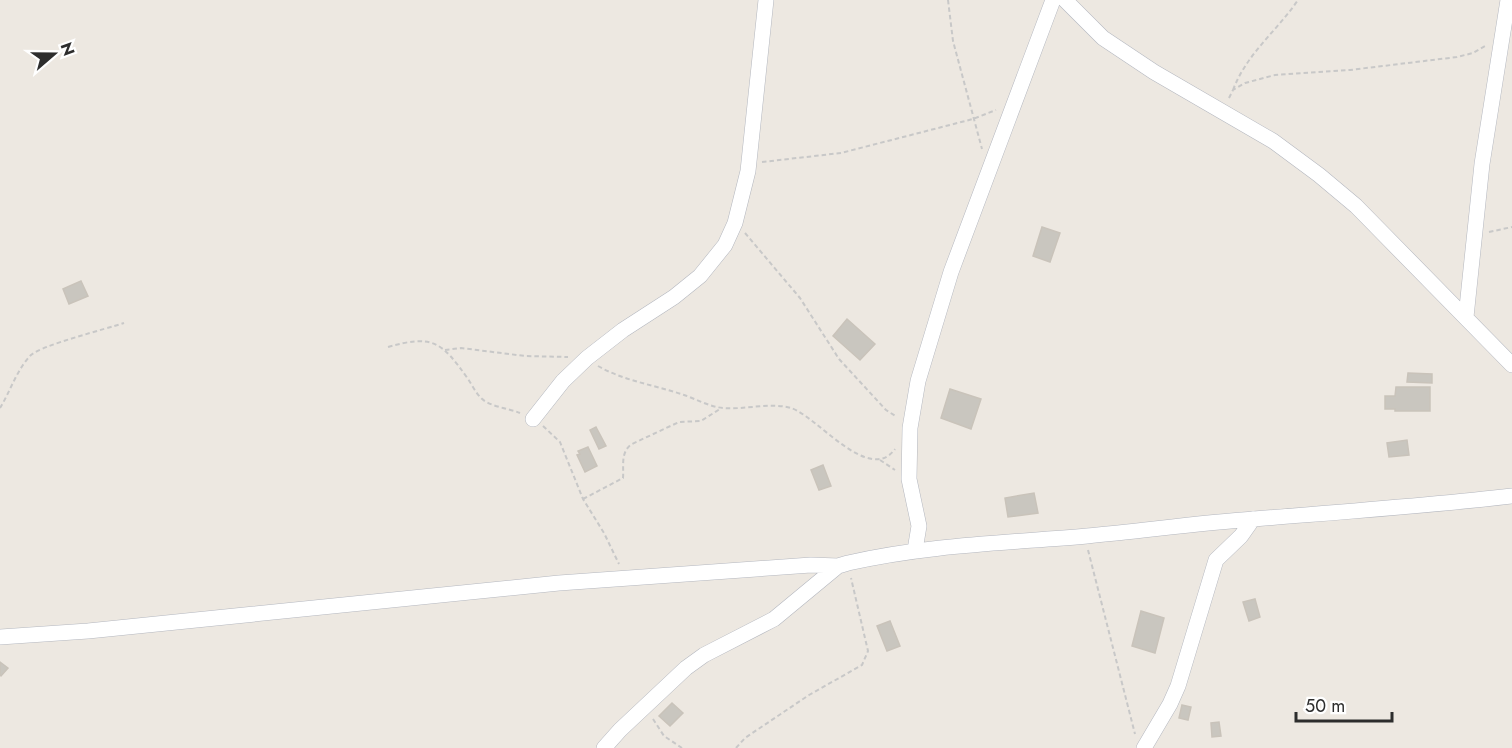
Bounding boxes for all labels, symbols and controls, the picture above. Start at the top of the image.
north arrow [24,24,84,84]
text: N [55,39,81,59]
scale bar [1296,685,1392,723]
text: 50 m [1305,693,1345,719]

